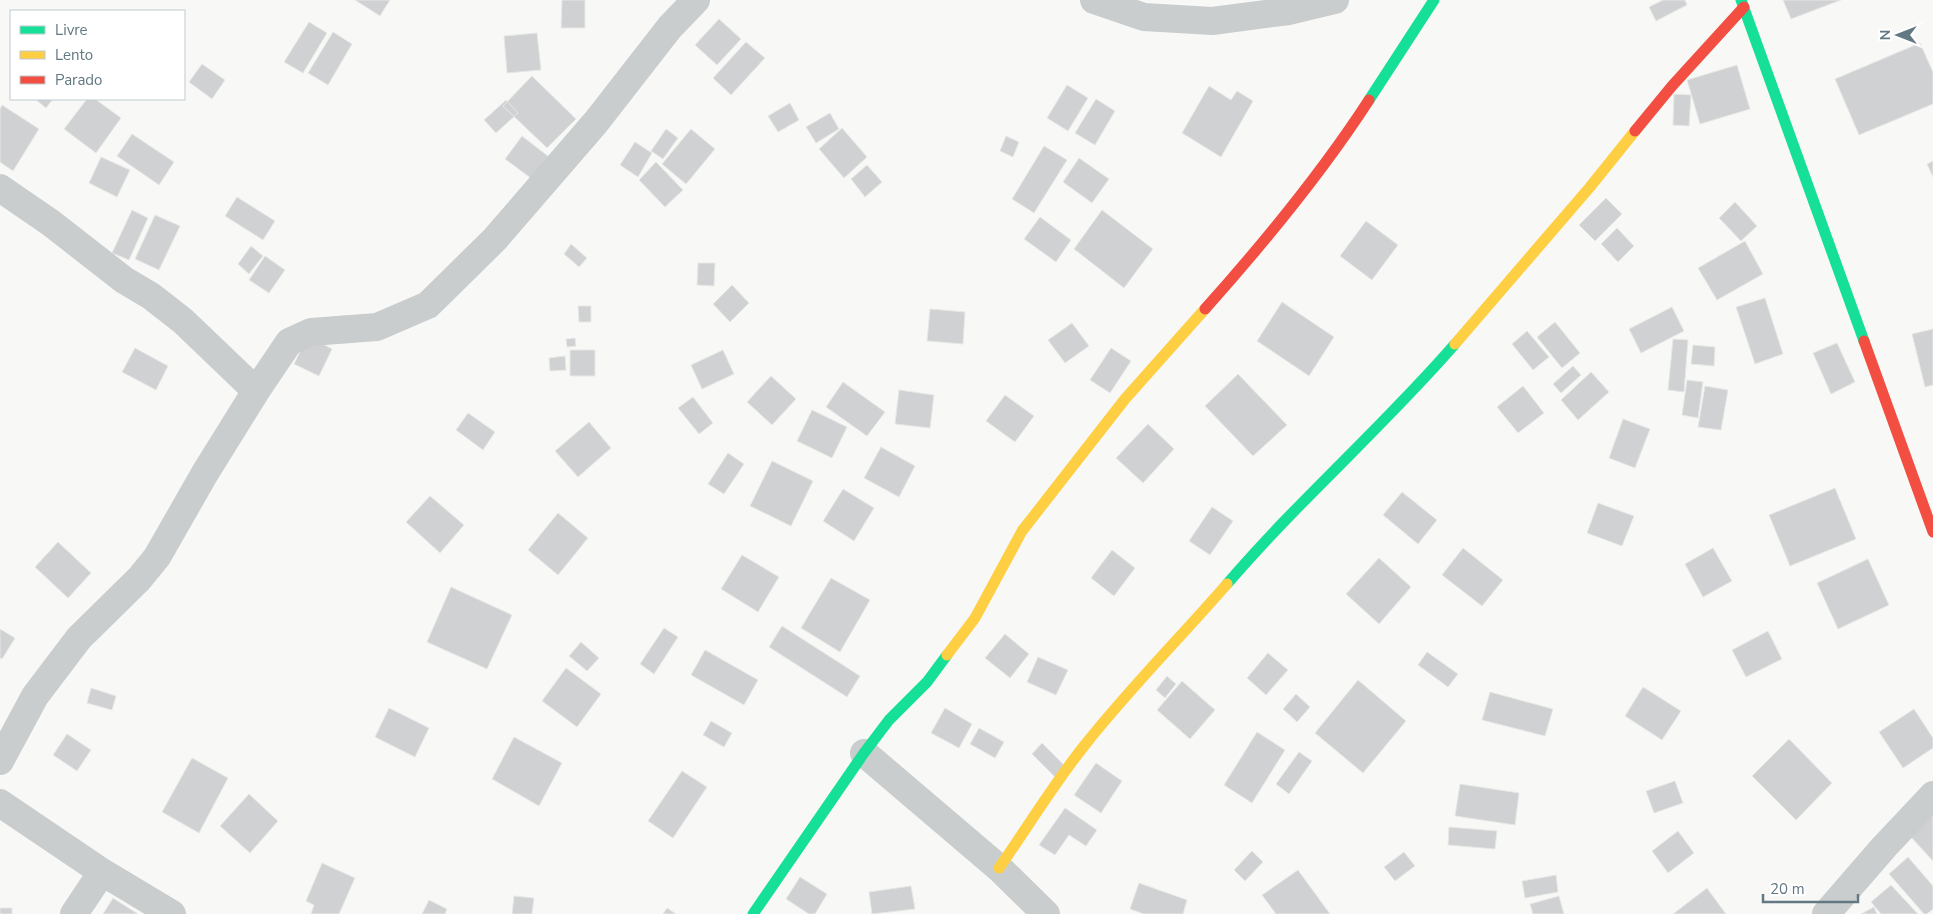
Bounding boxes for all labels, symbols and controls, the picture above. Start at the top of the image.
legend [10,10,185,100]
north arrow [1873,10,1923,60]
text: Livre [55,20,88,40]
text: N [1876,30,1895,40]
text: Lento [55,45,93,65]
text: Parado [55,70,102,90]
scale bar [1763,872,1858,904]
text: 20 m [1770,879,1805,899]

